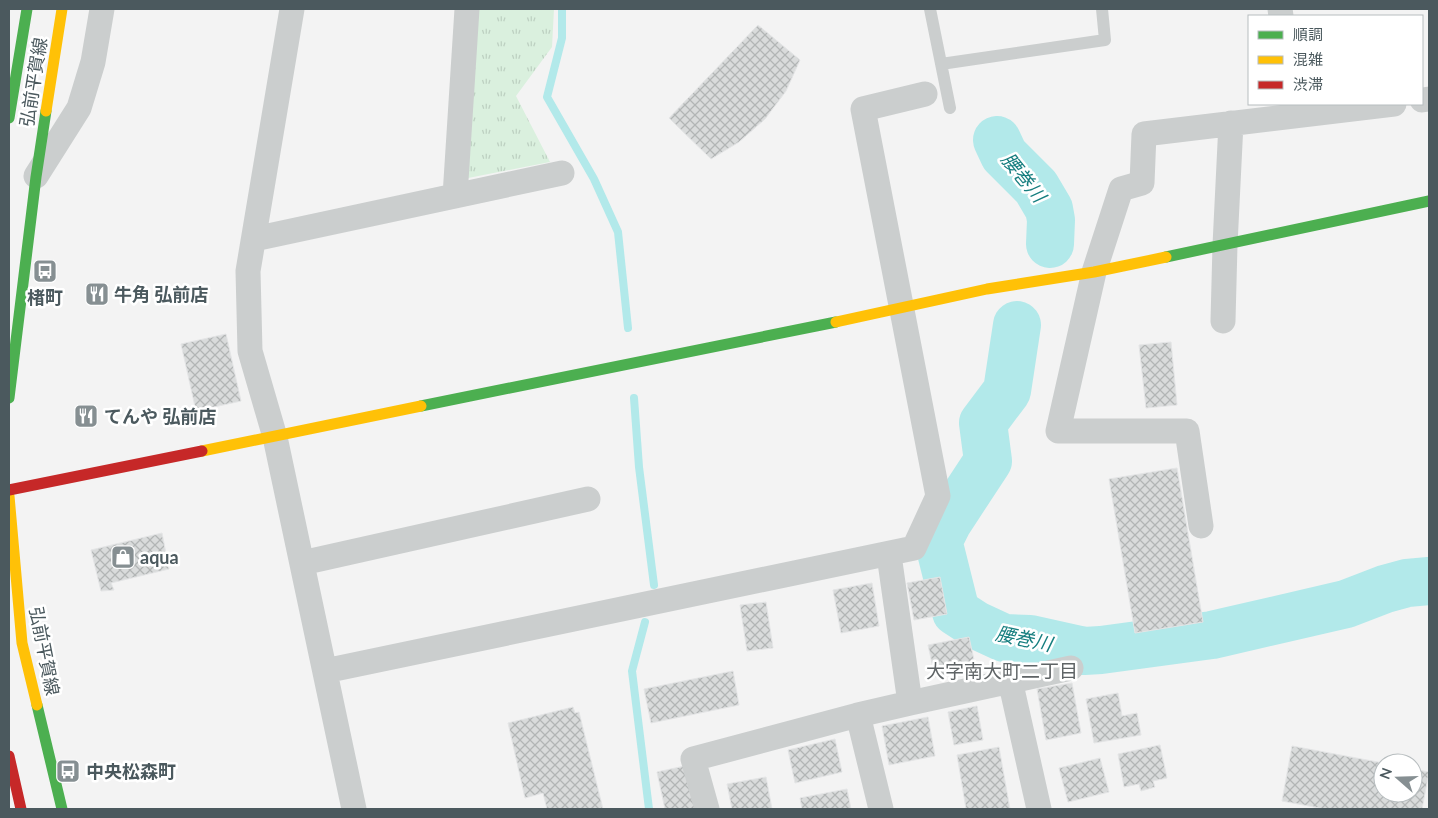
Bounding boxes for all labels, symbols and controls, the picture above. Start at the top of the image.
legend [1248,15,1423,105]
text: 順調 [1293,25,1323,43]
street label: 弘前平賀線 [15,36,51,128]
text: 混雑 [1293,50,1323,68]
text: 渋滞 [1293,75,1323,93]
water label: 腰巻川 [997,148,1052,208]
bus stop icon: 楮町 [32,258,58,284]
restaurant icon: 牛角 弘前店 [84,281,110,307]
place label: 牛角 弘前店 [114,283,208,305]
place label: 楮町 [27,286,63,308]
restaurant icon: てんや 弘前店 [73,403,99,429]
place label: てんや 弘前店 [104,405,216,427]
shop icon: aqua [110,544,136,570]
place label: aqua [140,546,179,568]
street label: 弘前平賀線 [26,605,64,697]
water label: 腰巻川 [994,621,1056,656]
district label: 大字南大町二丁目 [926,659,1078,682]
north arrow [1373,753,1423,803]
bus stop icon: 中央松森町 [55,758,81,784]
place label: 中央松森町 [86,760,176,782]
text: N [1375,765,1395,781]

